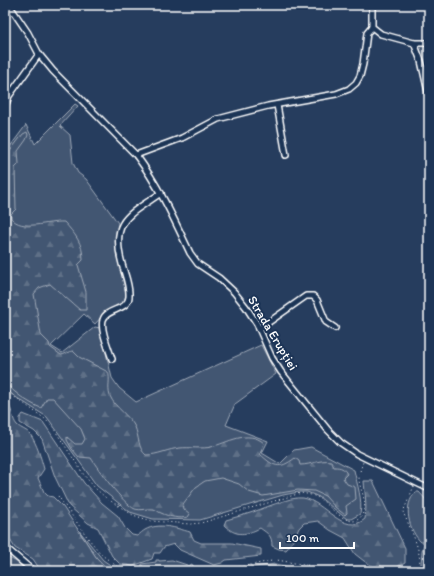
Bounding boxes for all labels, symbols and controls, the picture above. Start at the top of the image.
street label: Strada Erupției [245,293,301,373]
scale bar [280,524,354,550]
text: 100 m [286,531,319,545]

